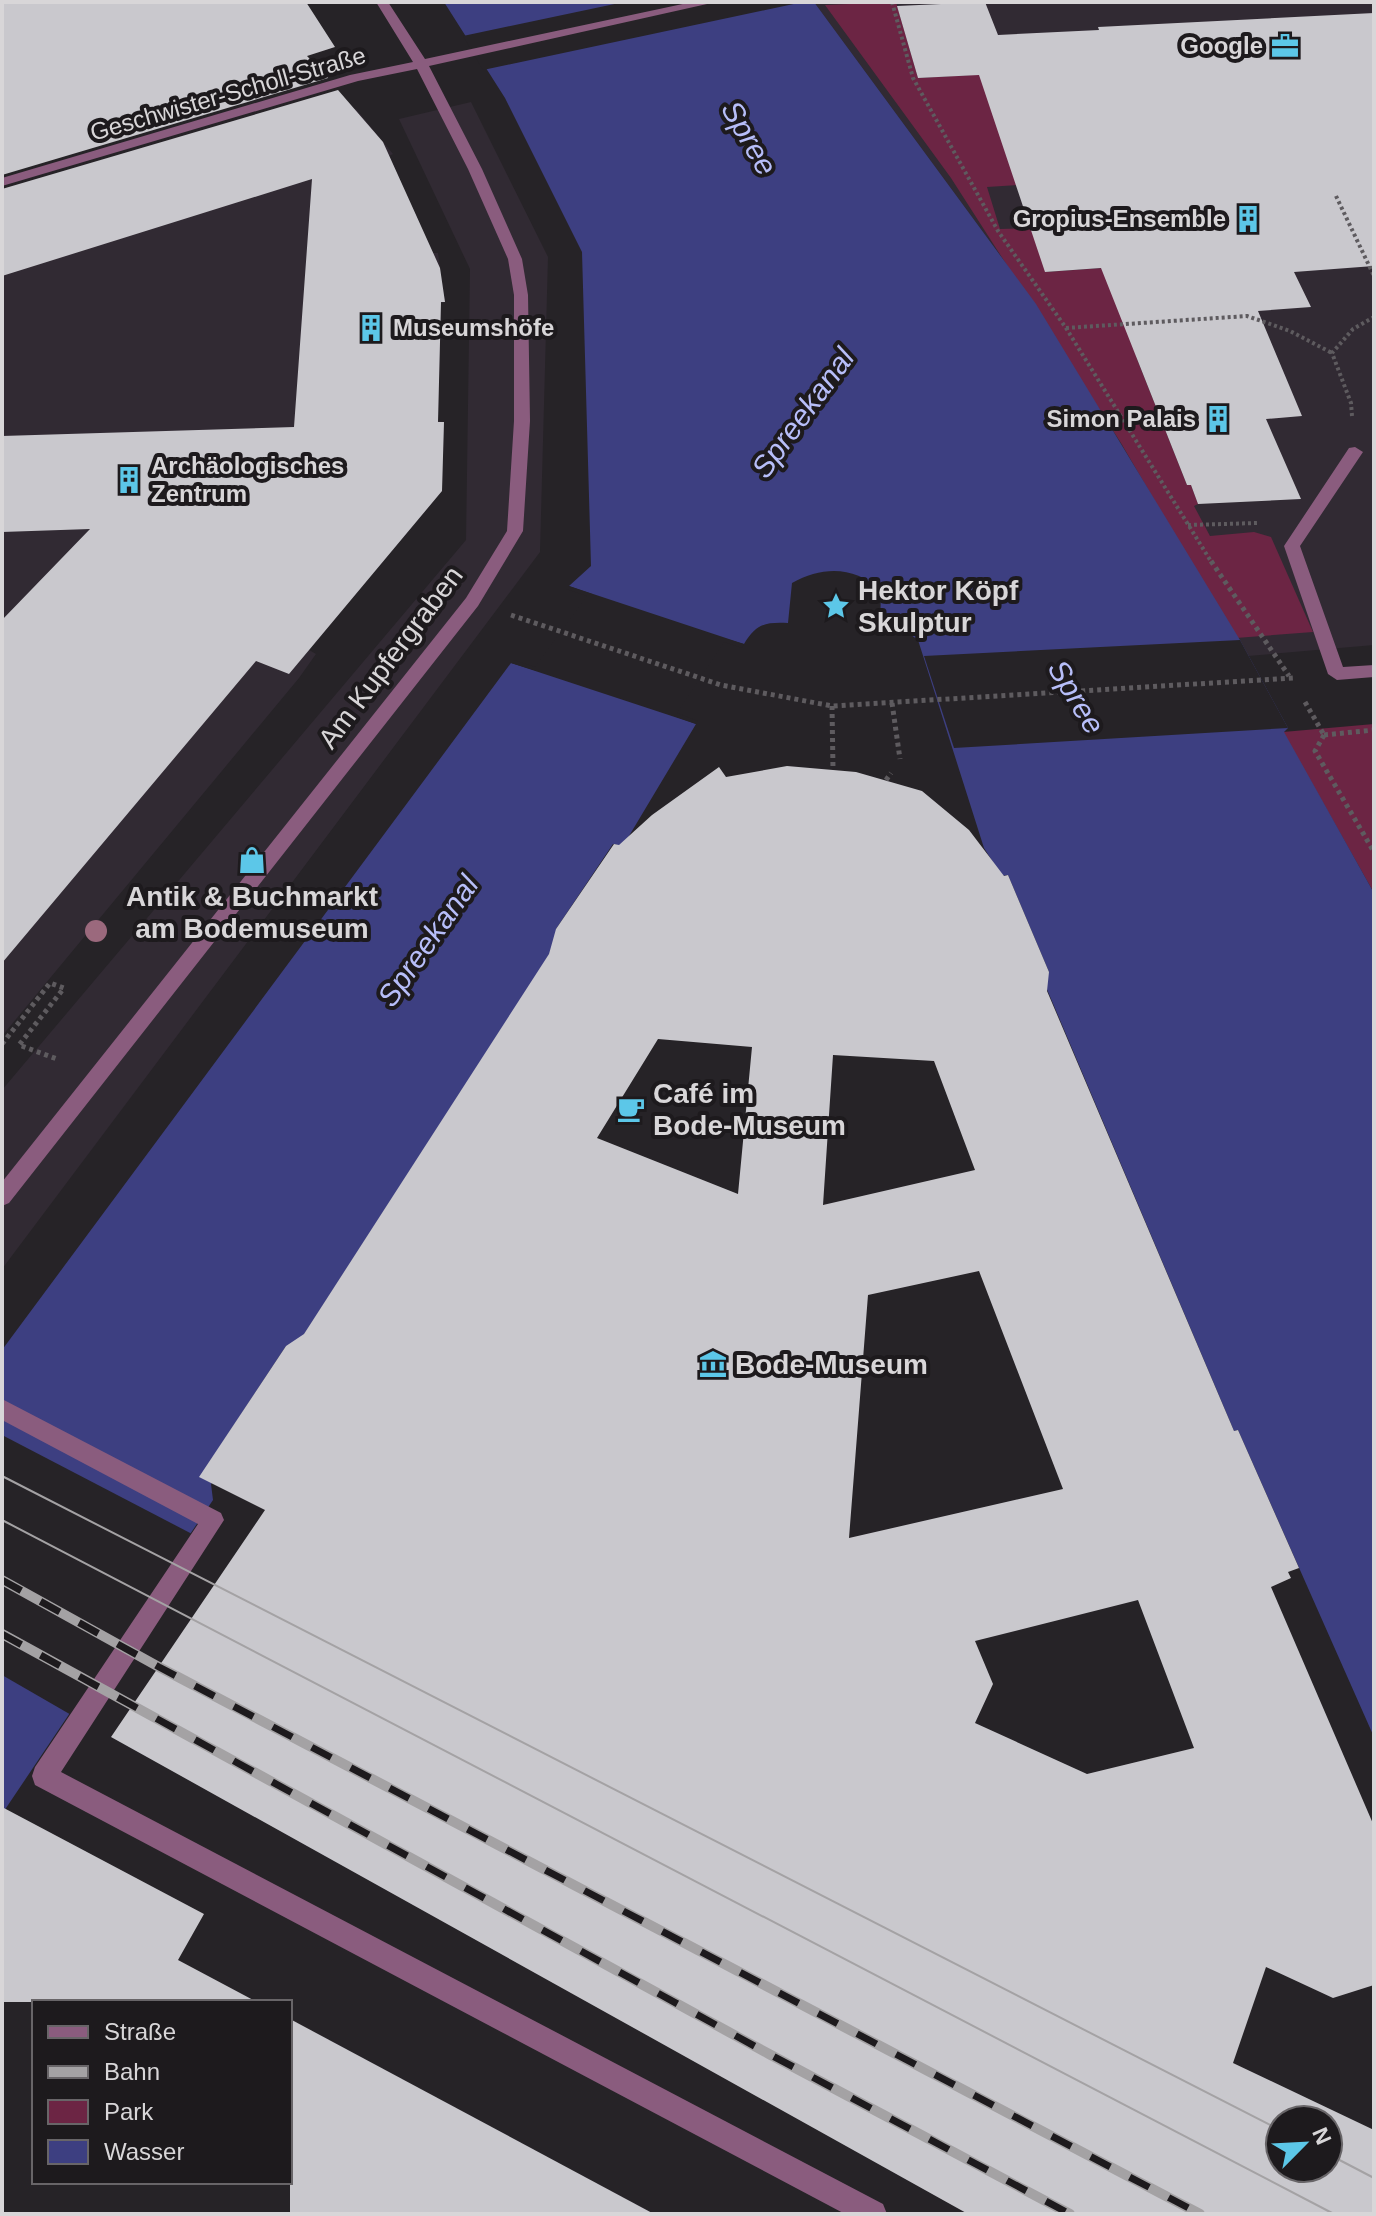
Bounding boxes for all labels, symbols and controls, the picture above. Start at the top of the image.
office icon: Google [1270,31,1300,61]
place label: Google [1180,32,1263,59]
street label: Geschwister-Scholl-Straße [87,41,369,146]
water label: Spree [715,95,784,181]
building icon: Gropius-Ensemble [1233,204,1263,234]
place label: Gropius-Ensemble [1013,205,1226,232]
building icon: Museumshöfe [356,313,386,343]
place label: Museumshöfe [393,314,554,341]
water label: Spreekanal [745,341,861,484]
building icon: Simon Palais [1203,404,1233,434]
place label: Simon Palais [1047,405,1196,432]
place label: Archäologisches Zentrum [151,452,344,507]
building icon: Archäologisches Zentrum [114,465,144,495]
street label: Am Kupfergraben [312,560,469,754]
place label: Hektor Köpf Skulptur [858,575,1019,638]
place icon: Hektor Köpf Skulptur [821,591,851,621]
water label: Spree [1042,654,1111,740]
shop icon: Antik & Buchmarkt am Bodemuseum [237,845,267,875]
water label: Spreekanal [371,868,485,1012]
place label: Antik & Buchmarkt am Bodemuseum [126,881,378,944]
place label: Café im Bode-Museum [653,1078,846,1141]
cafe icon: Café im Bode-Museum [616,1094,646,1124]
museum icon: Bode-Museum [698,1349,728,1379]
place label: Bode-Museum [735,1349,928,1380]
legend [32,2000,292,2184]
text: Straße [104,2018,176,2045]
text: Bahn [104,2058,160,2085]
text: Park [104,2098,154,2125]
north arrow [1264,2104,1344,2184]
text: N [1307,2124,1336,2148]
text: Wasser [104,2138,184,2165]

